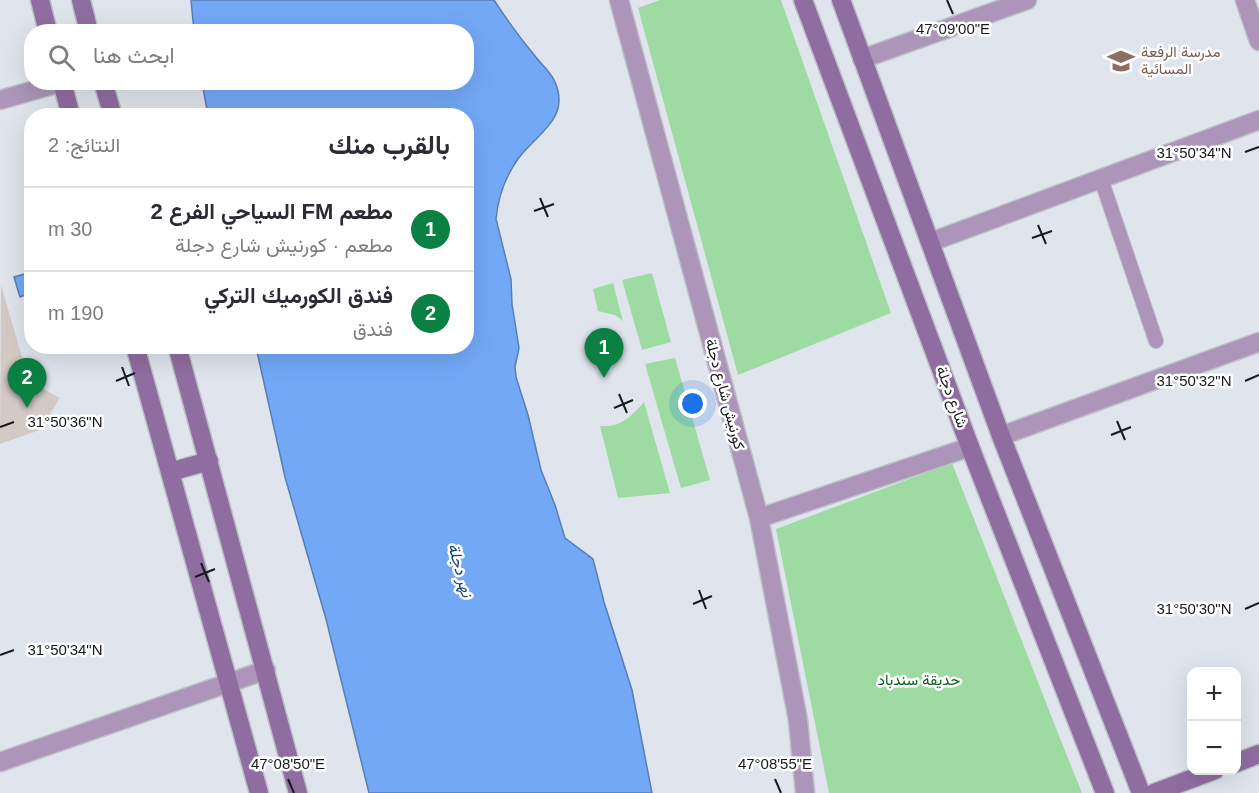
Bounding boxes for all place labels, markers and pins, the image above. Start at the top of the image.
place label: مدرسة الرفعة المسائية [1141,43,1221,78]
school or university icon: مدرسة الرفعة المسائية [1106,46,1136,76]
pin: 1 [584,328,624,378]
pin: 2 [8,358,46,408]

